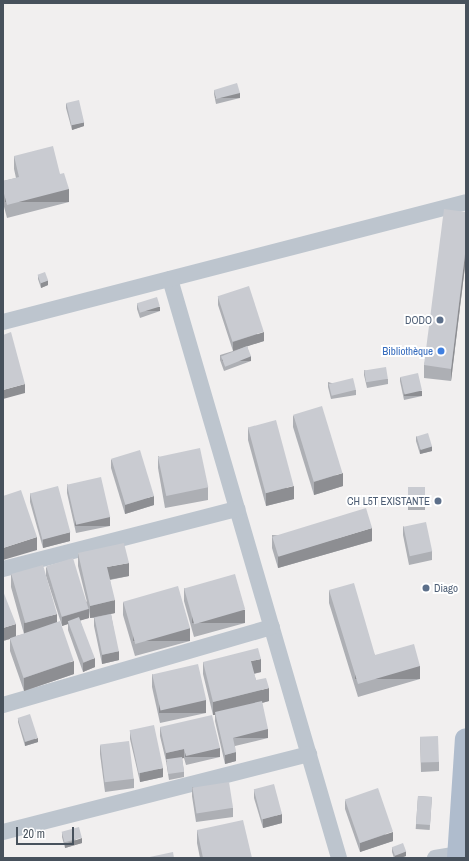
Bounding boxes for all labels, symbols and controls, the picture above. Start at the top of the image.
place label: DODO [405,313,432,327]
marker: DODO [435,315,445,325]
place label: Bibliothèque [382,344,433,358]
marker: Bibliothèque [436,346,446,356]
place label: CH L5T EXISTANTE [347,494,430,508]
marker: CH L5T EXISTANTE [433,496,443,506]
place label: Diago [434,581,458,595]
marker: Diago [421,583,431,593]
scale bar [18,819,76,845]
text: 20 m [23,826,45,842]

